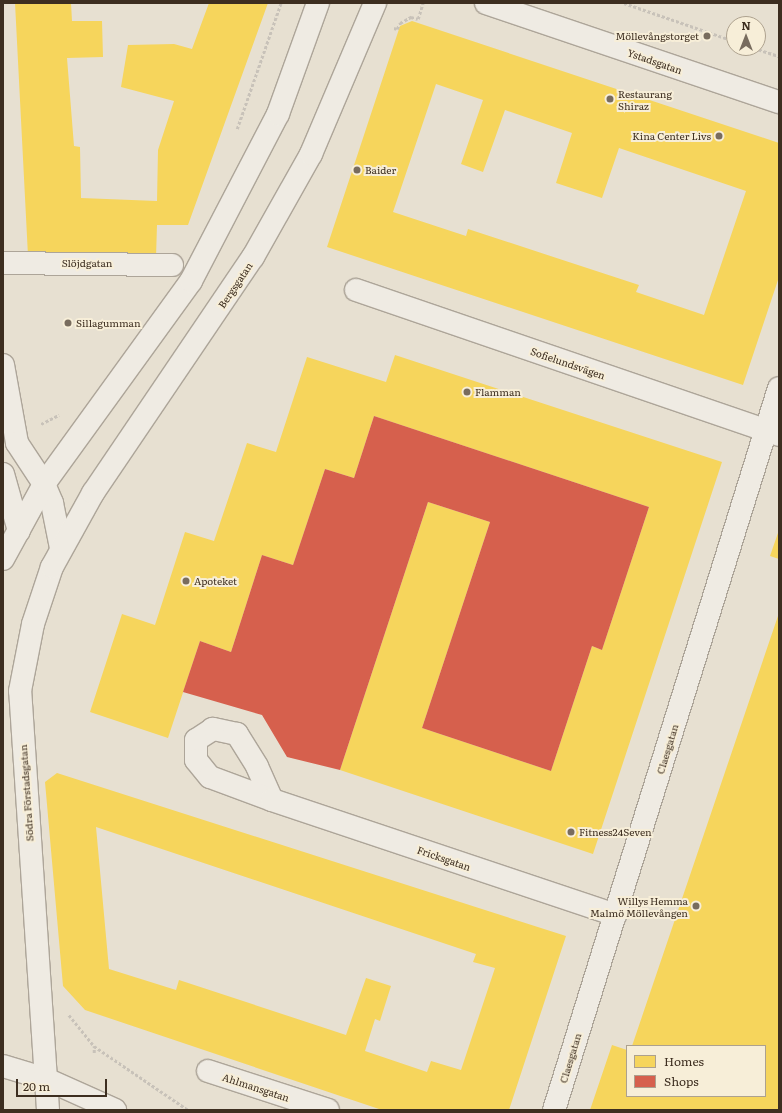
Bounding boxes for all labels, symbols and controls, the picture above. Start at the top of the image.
north arrow [726,16,766,56]
text: N [741,17,751,33]
place label: Möllevångstorget [615,30,699,42]
marker: Möllevångstorget [702,31,712,41]
street label: Ystadsgatan [626,46,684,76]
place label: Restaurang Shiraz [618,87,672,110]
marker: Restaurang Shiraz [605,94,615,104]
place label: Kina Center Livs [632,130,711,142]
marker: Kina Center Livs [714,131,724,141]
place label: Baider [365,164,396,176]
marker: Baider [352,165,362,175]
street label: Slöjdgatan [62,257,112,269]
street label: Bergsgatan [215,260,255,310]
place label: Sillagumman [76,317,141,329]
marker: Sillagumman [63,318,73,328]
street label: Sofielundsvägen [529,345,607,381]
place label: Flamman [475,386,521,398]
marker: Flamman [462,387,472,397]
place label: Apoteket [194,575,237,587]
marker: Apoteket [181,576,191,586]
street label: Claesgatan [654,723,680,775]
street label: Södra Förstadsgatan [17,744,35,842]
place label: Fitness24Seven [579,826,652,838]
marker: Fitness24Seven [566,827,576,837]
street label: Fricksgatan [416,843,472,873]
place label: Willys Hemma Malmö Möllevången [590,894,688,918]
marker: Willys Hemma Malmö Möllevången [691,901,701,911]
street label: Claesgatan [557,1032,583,1084]
legend [626,1045,766,1097]
text: Homes [664,1052,704,1070]
scale bar [18,1071,109,1097]
street label: Ahlmansgatan [221,1071,291,1103]
text: Shops [664,1072,699,1090]
text: 20 m [23,1077,50,1095]

